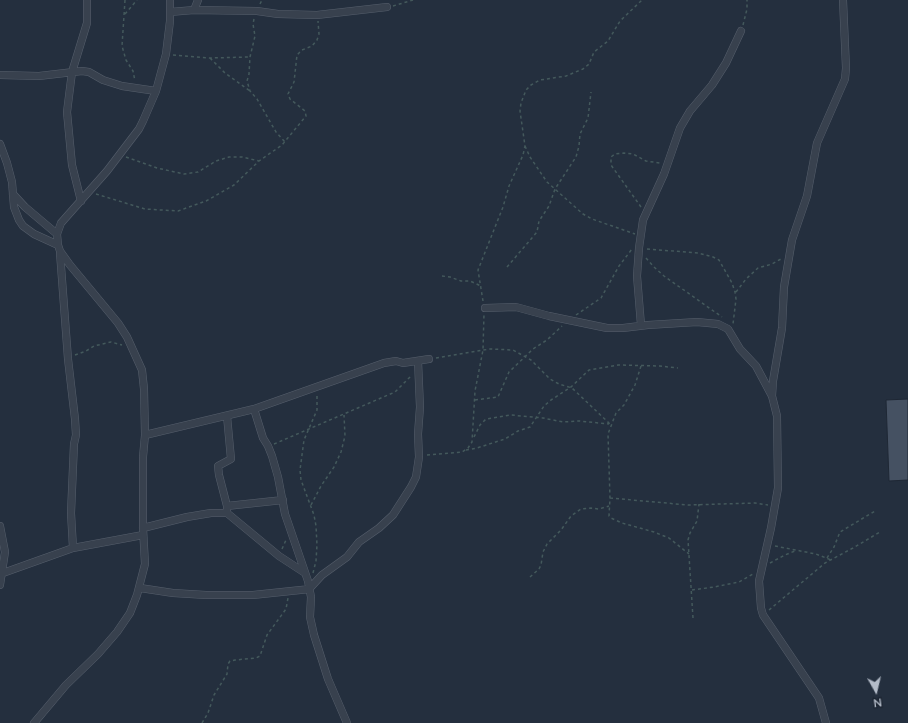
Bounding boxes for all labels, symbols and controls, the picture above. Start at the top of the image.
north arrow [856,671,896,711]
text: N [873,696,883,710]

